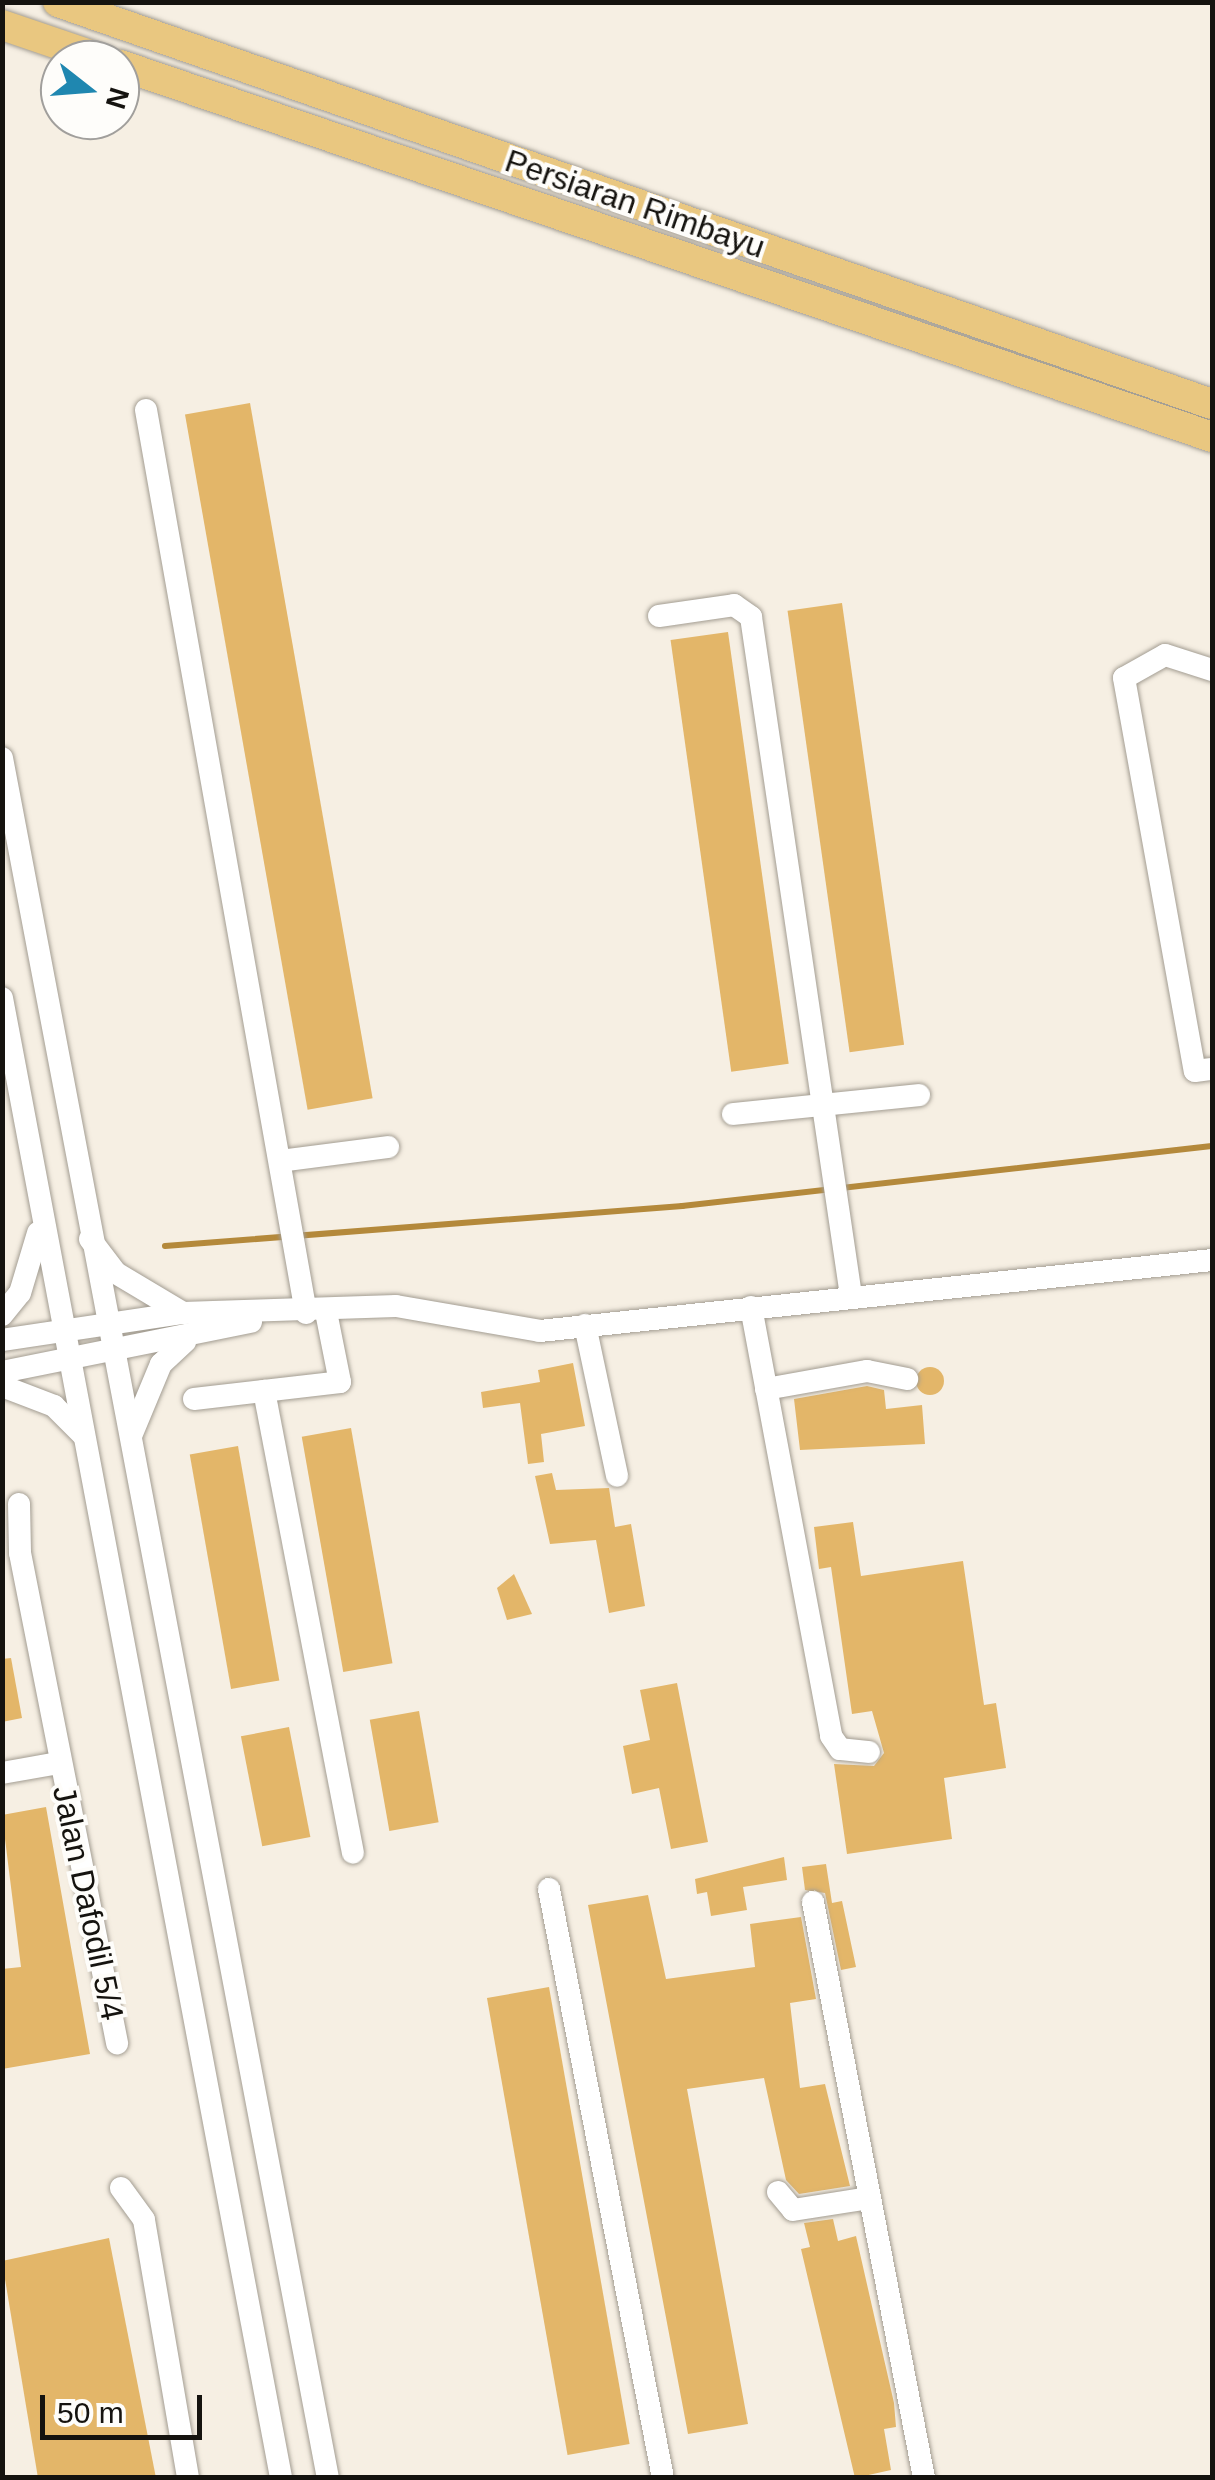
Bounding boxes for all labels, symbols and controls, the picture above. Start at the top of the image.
north arrow [40,40,140,140]
text: N [99,84,135,113]
street label: Persiaran Rimbayu [500,142,770,266]
street label: Jalan Dafodil 5/4 [44,1782,132,2024]
scale bar [45,2375,208,2437]
text: 50 m [57,2396,124,2429]

